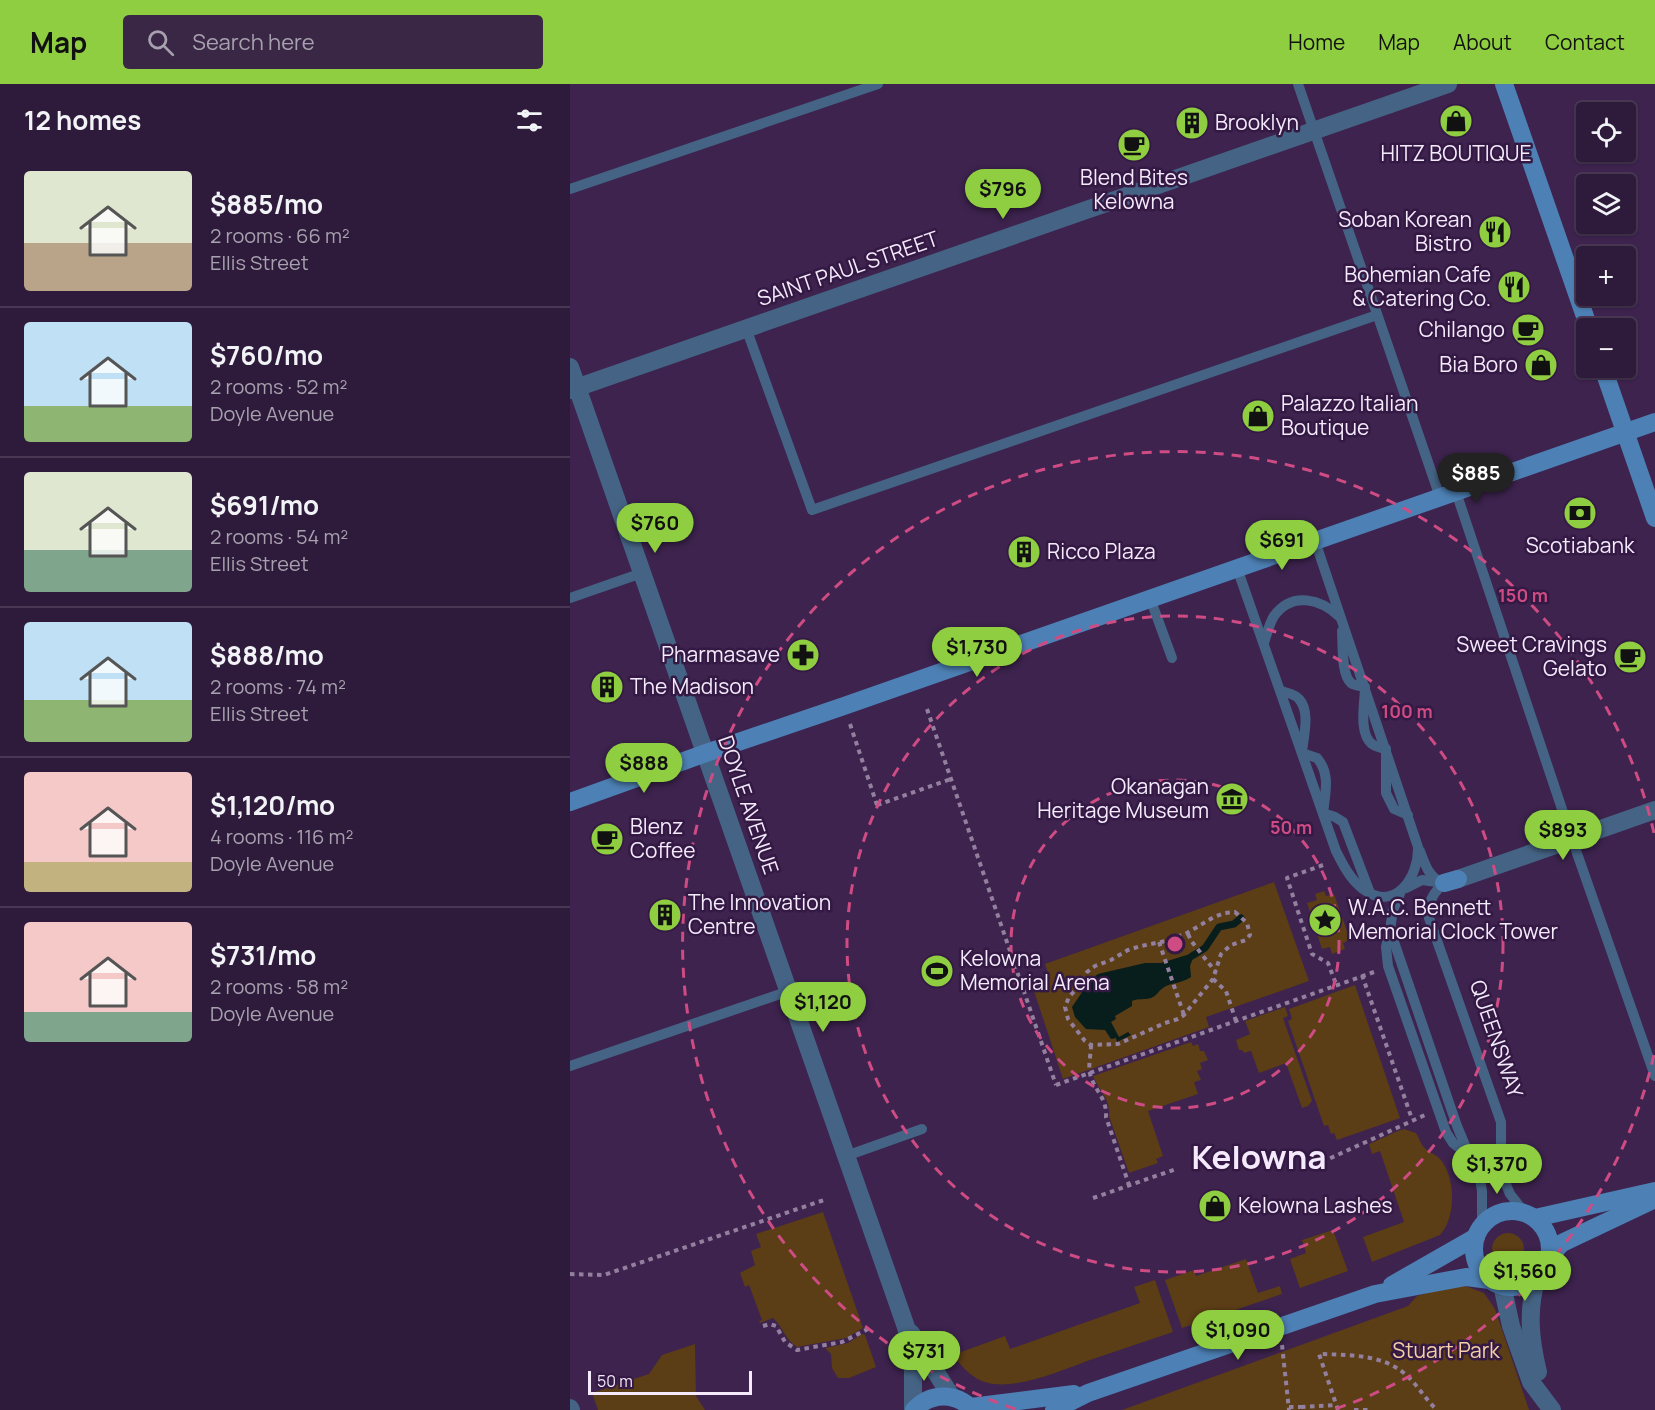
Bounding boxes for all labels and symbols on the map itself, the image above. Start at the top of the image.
shop icon: HITZ BOUTIQUE [1438,103,1474,139]
building icon: Brooklyn [1174,105,1210,141]
place label: Brooklyn [1215,108,1299,136]
cafe icon: Blend Bites Kelowna [1116,127,1152,163]
place label: HITZ BOUTIQUE [1380,139,1532,167]
place label: Blend Bites Kelowna [1080,163,1188,215]
pin: $796 [967,169,1039,220]
place label: Soban Korean Bistro [1338,205,1472,257]
restaurant icon: Soban Korean Bistro [1477,214,1513,250]
street label: SAINT PAUL STREET [753,224,942,312]
place label: Bohemian Cafe & Catering Co. [1344,260,1491,312]
restaurant icon: Bohemian Cafe & Catering Co. [1496,269,1532,305]
cafe icon: Chilango [1510,312,1546,348]
place label: Chilango [1419,315,1505,343]
shop icon: Bia Boro [1523,347,1559,383]
place label: Bia Boro [1439,350,1518,378]
place label: Palazzo Italian Boutique [1281,389,1418,441]
shop icon: Palazzo Italian Boutique [1240,398,1276,434]
pin: $885 [1440,453,1512,504]
bank icon: Scotiabank [1562,495,1598,531]
pin: $760 [619,503,691,554]
pin: $691 [1246,520,1318,571]
place label: Scotiabank [1526,531,1635,559]
building icon: Ricco Plaza [1006,534,1042,570]
place label: Ricco Plaza [1047,537,1156,565]
text: 150 m [1498,583,1548,607]
pin: $1,730 [928,627,1026,678]
place label: Sweet Cravings Gelato [1456,630,1607,682]
pharmacy icon: Pharmasave [785,637,821,673]
cafe icon: Sweet Cravings Gelato [1612,639,1648,675]
place label: Pharmasave [661,640,780,668]
building icon: The Madison [589,669,625,705]
place label: The Madison [630,672,754,700]
text: 100 m [1381,699,1433,723]
street label: DOYLE AVENUE [712,732,786,878]
pin: $888 [608,743,680,794]
place label: Okanagan Heritage Museum [1037,772,1209,824]
museum icon: Okanagan Heritage Museum [1214,781,1250,817]
pin: $893 [1527,810,1599,861]
place label: Blenz Coffee [630,812,696,864]
text: 50 m [1270,815,1312,839]
cafe icon: Blenz Coffee [589,821,625,857]
place label: The Innovation Centre [688,888,831,940]
place label: W.A.C. Bennett Memorial Clock Tower [1348,893,1558,945]
building icon: The Innovation Centre [647,897,683,933]
place icon: W.A.C. Bennett Memorial Clock Tower [1307,902,1343,938]
centre of rings [1165,934,1185,954]
place label: Kelowna Memorial Arena [960,944,1110,996]
sports icon: Kelowna Memorial Arena [919,953,955,989]
street label: QUEENSWAY [1464,976,1530,1102]
pin: $1,120 [774,982,872,1033]
district label: Kelowna [1191,1134,1327,1179]
pin: $1,370 [1448,1144,1546,1195]
shop icon: Kelowna Lashes [1197,1188,1233,1224]
place label: Kelowna Lashes [1238,1191,1392,1219]
pin: $1,560 [1476,1251,1574,1302]
pin: $1,090 [1189,1310,1287,1361]
pin: $731 [888,1331,960,1382]
park label: Stuart Park [1392,1336,1500,1364]
scale bar [588,1368,752,1396]

